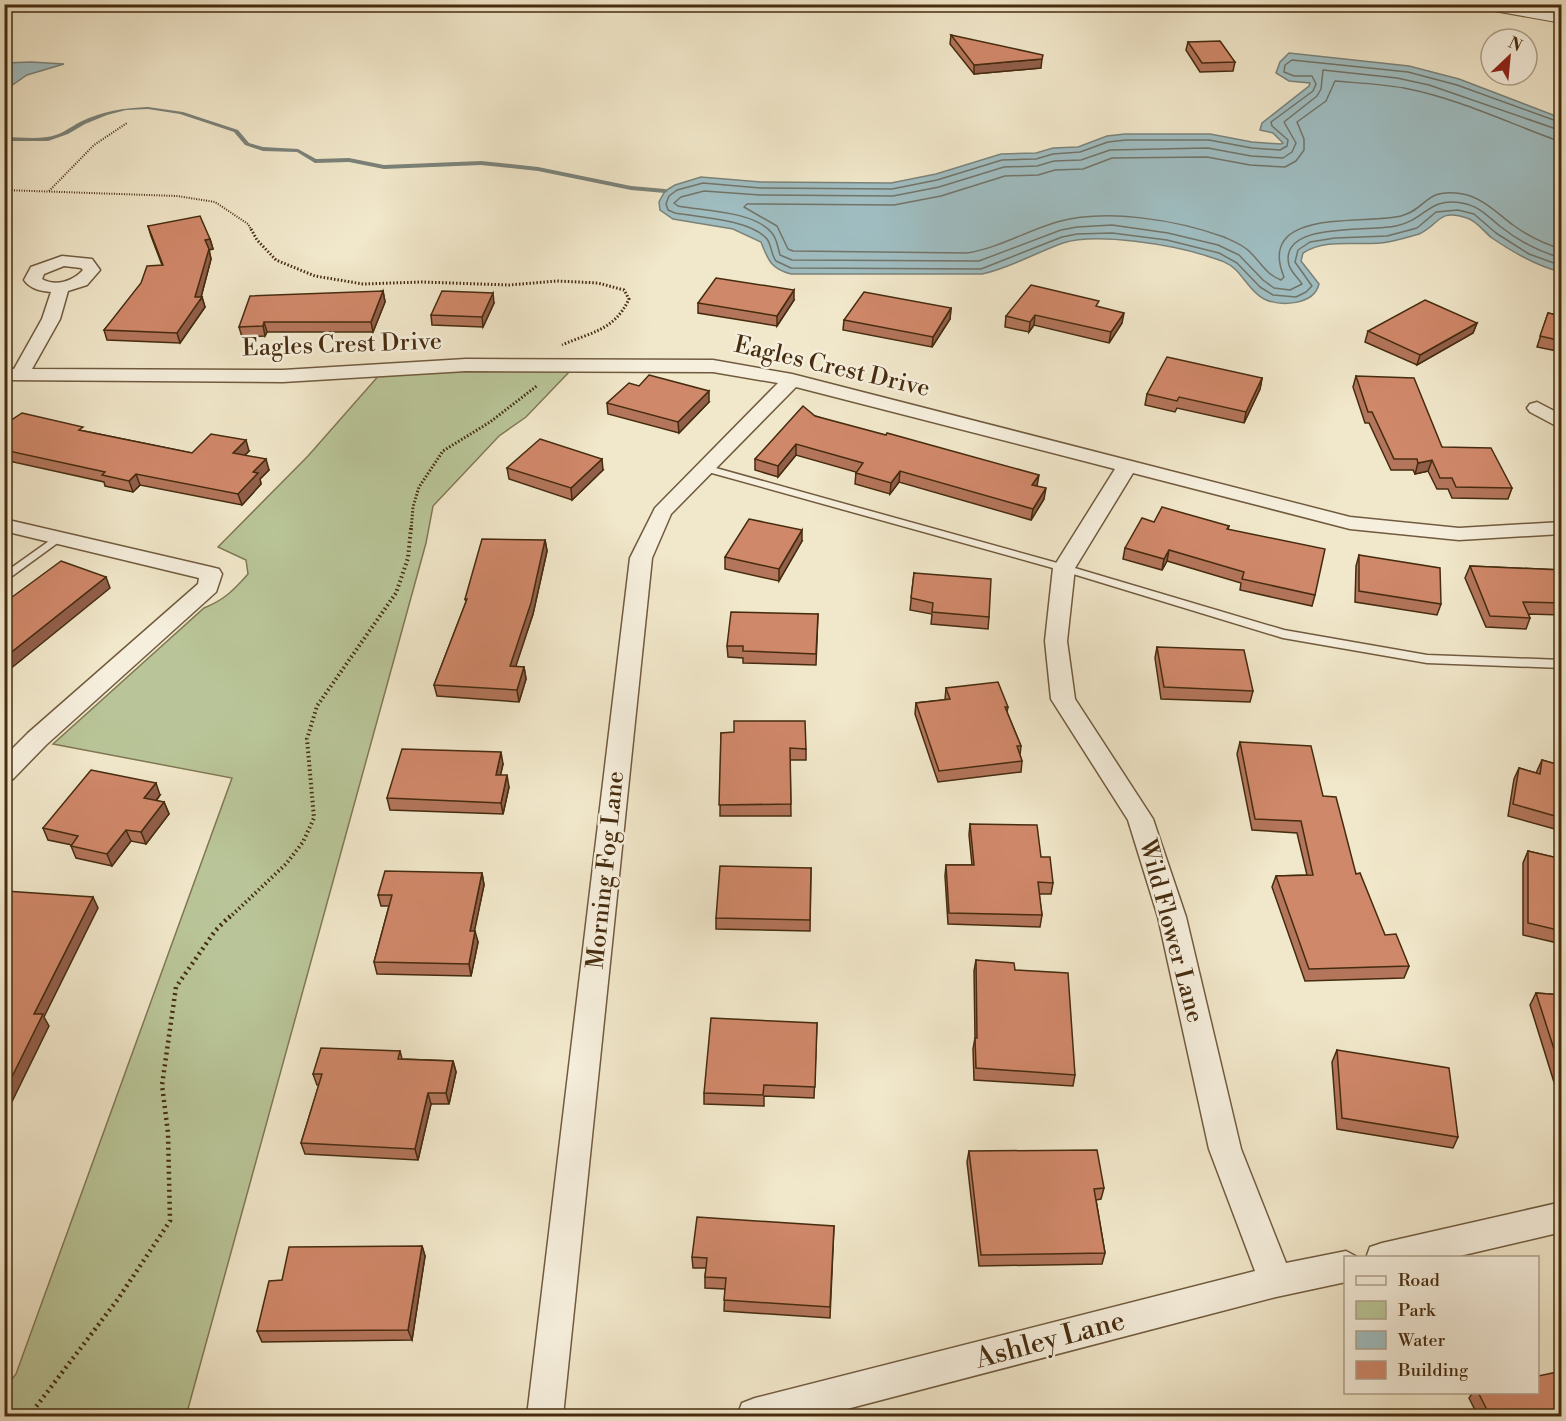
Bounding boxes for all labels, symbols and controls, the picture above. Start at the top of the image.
north arrow [1479,27,1539,87]
text: N [1505,33,1526,56]
street label: Eagles Crest Drive [242,327,442,363]
street label: Eagles Crest Drive [731,330,933,404]
street label: Morning Fog Lane [581,770,631,970]
street label: Wild Flower Lane [1132,835,1210,1026]
legend [1344,1256,1539,1394]
text: Road [1398,1269,1441,1292]
text: Park [1398,1299,1437,1322]
street label: Ashley Lane [970,1303,1129,1377]
text: Water [1397,1329,1446,1352]
text: Building [1397,1359,1469,1382]

